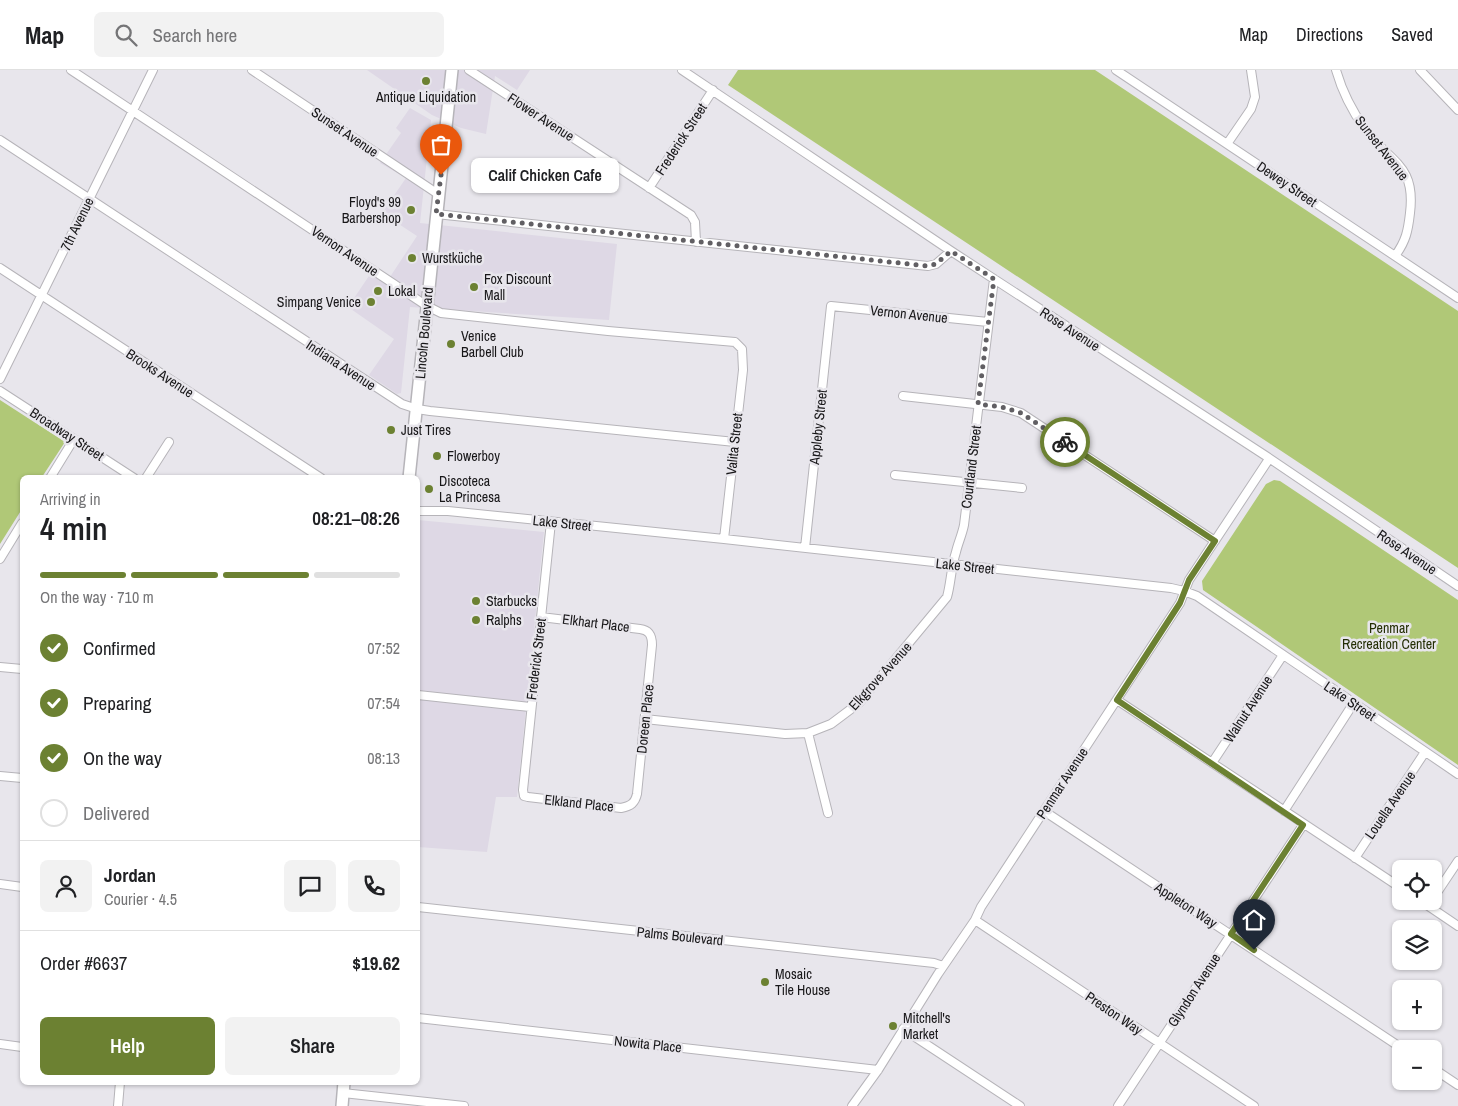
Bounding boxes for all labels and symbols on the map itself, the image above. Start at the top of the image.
marker: Antique Liquidation [420,75,432,87]
place label: Antique Liquidation [375,88,476,106]
street label: Flower Avenue [504,89,578,145]
street label: Frederick Street [651,100,711,178]
street label: Sunset Avenue [308,103,382,161]
street label: Sunset Avenue [1351,112,1413,184]
pin [420,124,462,175]
street label: Dewey Street [1253,157,1321,211]
callout: Calif Chicken Cafe [471,158,618,192]
place label: Floyd's 99 Barbershop [342,193,401,227]
street label: 7th Avenue [56,194,98,254]
marker: Floyd's 99 Barbershop [405,204,417,216]
street label: Vernon Avenue [308,222,382,280]
place label: Wurstküche [422,249,482,267]
marker: Wurstküche [406,252,418,264]
place label: Fox Discount Mall [484,270,551,304]
marker: Fox Discount Mall [468,281,480,293]
place label: Lokal [388,282,415,300]
marker: Lokal [372,285,384,297]
street label: Lincoln Boulevard [411,286,437,380]
place label: Simpang Venice [277,293,361,311]
marker: Simpang Venice [365,296,377,308]
street label: Vernon Avenue [869,301,949,327]
street label: Rose Avenue [1037,303,1103,355]
place label: Venice Barbell Club [461,327,524,361]
street label: Indiana Avenue [303,336,379,394]
marker: Venice Barbell Club [445,338,457,350]
street label: Brooks Avenue [123,344,197,402]
street label: Appleby Street [805,389,831,466]
street label: Broadway Street [27,403,107,465]
street label: Valita Street [722,412,746,476]
courier [1040,417,1090,467]
place label: Just Tires [401,421,451,439]
marker: Just Tires [385,424,397,436]
street label: Courtland Street [957,424,985,510]
place label: Flowerboy [447,447,500,465]
marker: Flowerboy [431,450,443,462]
place label: Discoteca La Princesa [439,472,501,506]
marker: Discoteca La Princesa [423,483,435,495]
street label: Lake Street [532,511,592,535]
street label: Rose Avenue [1374,525,1440,579]
street label: Lake Street [935,554,995,578]
place label: Starbucks [486,592,537,610]
marker: Starbucks [470,595,482,607]
street label: Elkhart Place [561,610,631,636]
place label: Ralphs [486,611,522,629]
marker: Ralphs [470,614,482,626]
street label: Frederick Street [522,617,550,701]
park label: Penmar Recreation Center [1342,619,1436,653]
street label: Elkgrove Avenue [845,638,915,714]
street label: Walnut Avenue [1220,672,1276,746]
street label: Lake Street [1321,677,1379,725]
street label: Doreen Place [632,683,658,755]
street label: Penmar Avenue [1032,744,1092,822]
street label: Louella Avenue [1361,767,1419,843]
street label: Elkland Place [543,790,615,816]
street label: Appleton Way [1150,878,1221,932]
pin [1233,899,1275,950]
street label: Palms Boulevard [636,923,724,949]
street label: Glyndon Avenue [1164,950,1224,1030]
place label: Mosaic Tile House [775,965,830,999]
marker: Mosaic Tile House [759,976,771,988]
street label: Preston Way [1082,987,1146,1039]
place label: Mitchell's Market [903,1009,951,1043]
marker: Mitchell's Market [887,1020,899,1032]
street label: Nowita Place [613,1032,683,1056]

